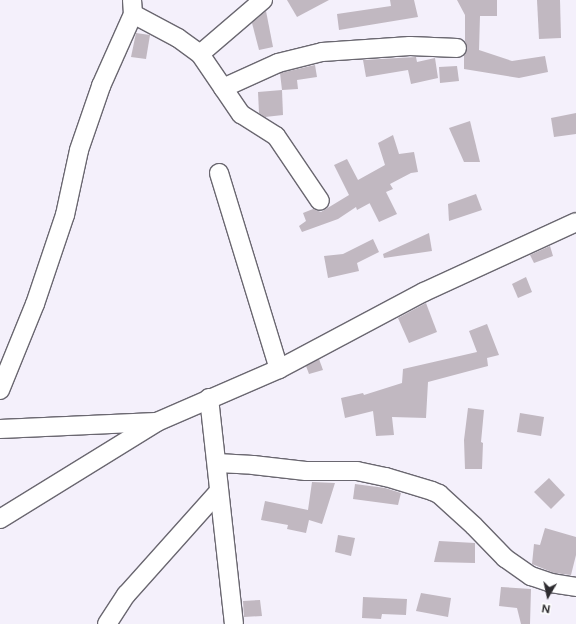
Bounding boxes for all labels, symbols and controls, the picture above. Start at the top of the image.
north arrow [528,576,568,616]
text: N [541,601,551,615]

